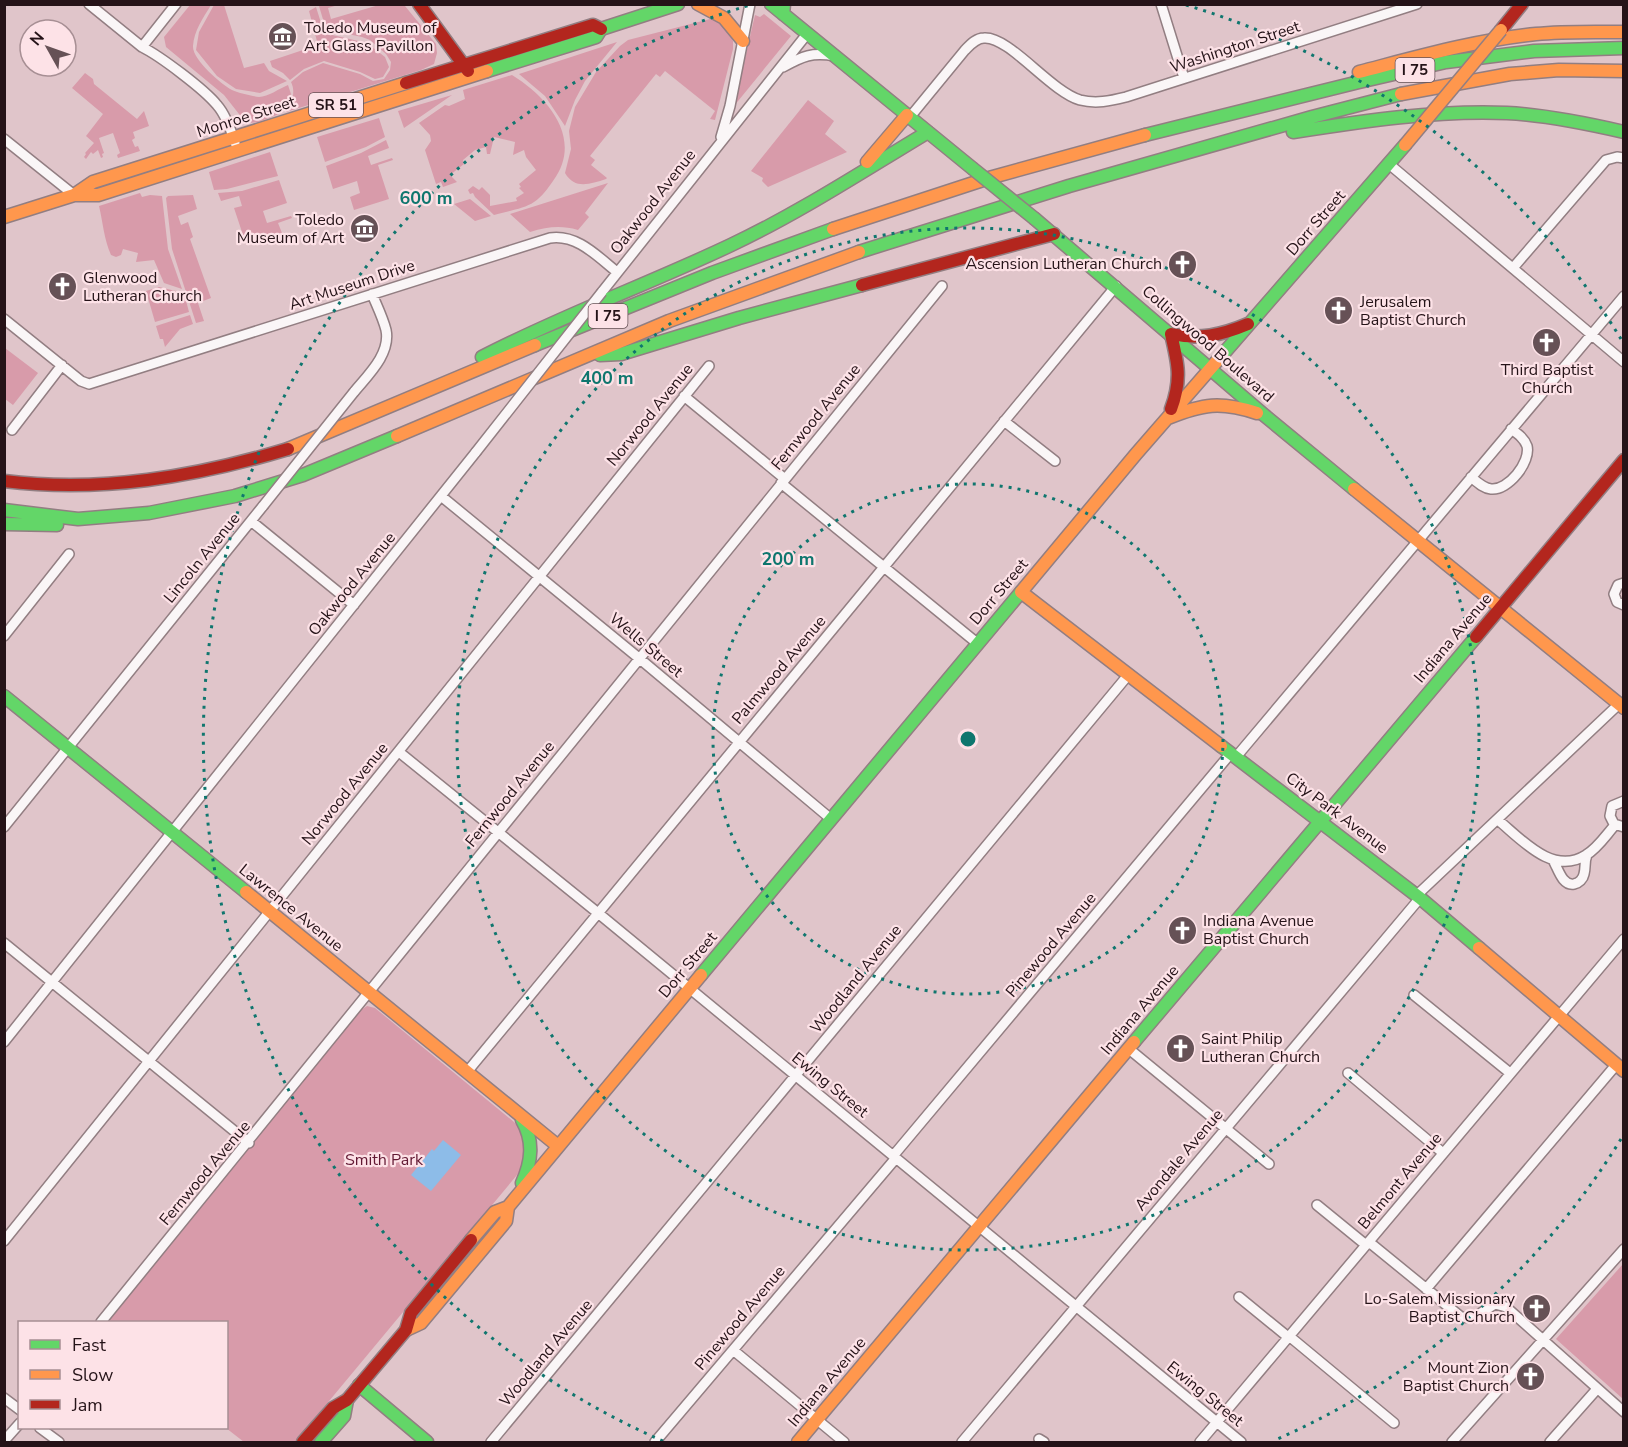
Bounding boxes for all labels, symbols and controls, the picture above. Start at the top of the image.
street label: Washington Street [1167,15,1303,78]
place label: Toledo Museum of Art Glass Pavillon [304,17,437,57]
north arrow [18,18,78,78]
museum icon: Toledo Museum of Art Glass Pavillon [267,21,299,53]
text: N [25,27,50,51]
road number: I 75 [1396,58,1434,82]
street label: Monroe Street [194,91,299,143]
road number: SR 51 [309,93,363,117]
street label: Oakwood Avenue [605,145,701,259]
street label: Dorr Street [1281,185,1351,260]
text: 600 m [399,186,453,210]
place label: Toledo Museum of Art [237,209,344,249]
museum icon: Toledo Museum of Art [349,213,381,245]
church icon: Ascension Lutheran Church [1167,248,1199,280]
place label: Ascension Lutheran Church [965,253,1162,275]
street label: Art Museum Drive [286,254,418,316]
place label: Glenwood Lutheran Church [83,267,202,307]
church icon: Glenwood Lutheran Church [46,271,78,303]
street label: Collingwood Boulevard [1137,280,1279,408]
place label: Jerusalem Baptist Church [1359,291,1466,331]
church icon: Jerusalem Baptist Church [1323,295,1355,327]
road number: I 75 [588,304,628,328]
church icon: Third Baptist Church [1531,326,1563,358]
street label: Norwood Avenue [602,359,698,471]
street label: Fernwood Avenue [766,359,866,475]
place label: Third Baptist Church [1501,359,1594,399]
text: 400 m [580,366,634,390]
street label: Lincoln Avenue [159,508,245,608]
street label: Oakwood Avenue [303,528,401,640]
text: 200 m [761,547,815,571]
street label: Dorr Street [965,554,1033,630]
street label: Indiana Avenue [1409,588,1497,688]
street label: Wells Street [604,608,688,683]
street label: Palmwood Avenue [727,611,831,729]
centre of rings [958,729,978,749]
street label: Fernwood Avenue [460,736,560,852]
street label: Norwood Avenue [297,738,393,850]
street label: City Park Avenue [1281,767,1393,859]
street label: Lawrence Avenue [234,859,348,957]
street label: Pinewood Avenue [1001,888,1101,1002]
place label: Indiana Avenue Baptist Church [1203,910,1314,950]
church icon: Indiana Avenue Baptist Church [1166,914,1198,946]
street label: Woodland Avenue [805,920,907,1038]
street label: Dorr Street [654,927,722,1003]
street label: Indiana Avenue [1096,960,1184,1060]
place label: Saint Philip Lutheran Church [1201,1028,1320,1068]
church icon: Saint Philip Lutheran Church [1164,1032,1196,1064]
street label: Ewing Street [787,1047,873,1123]
street label: Avondale Avenue [1130,1104,1228,1216]
street label: Fernwood Avenue [155,1116,255,1230]
street label: Belmont Avenue [1353,1128,1447,1234]
park label: Smith Park [345,1149,424,1171]
street label: Pinewood Avenue [690,1261,790,1375]
place label: Lo-Salem Missionary Baptist Church [1364,1288,1516,1328]
church icon: Lo-Salem Missionary Baptist Church [1520,1292,1552,1324]
street label: Woodland Avenue [495,1295,597,1411]
legend [18,1321,228,1429]
street label: Indiana Avenue [783,1332,871,1432]
text: Fast [72,1333,107,1357]
street label: Ewing Street [1162,1356,1248,1432]
place label: Mount Zion Baptist Church [1403,1357,1509,1397]
church icon: Mount Zion Baptist Church [1514,1361,1546,1393]
text: Slow [72,1363,113,1387]
text: Jam [71,1393,103,1417]

